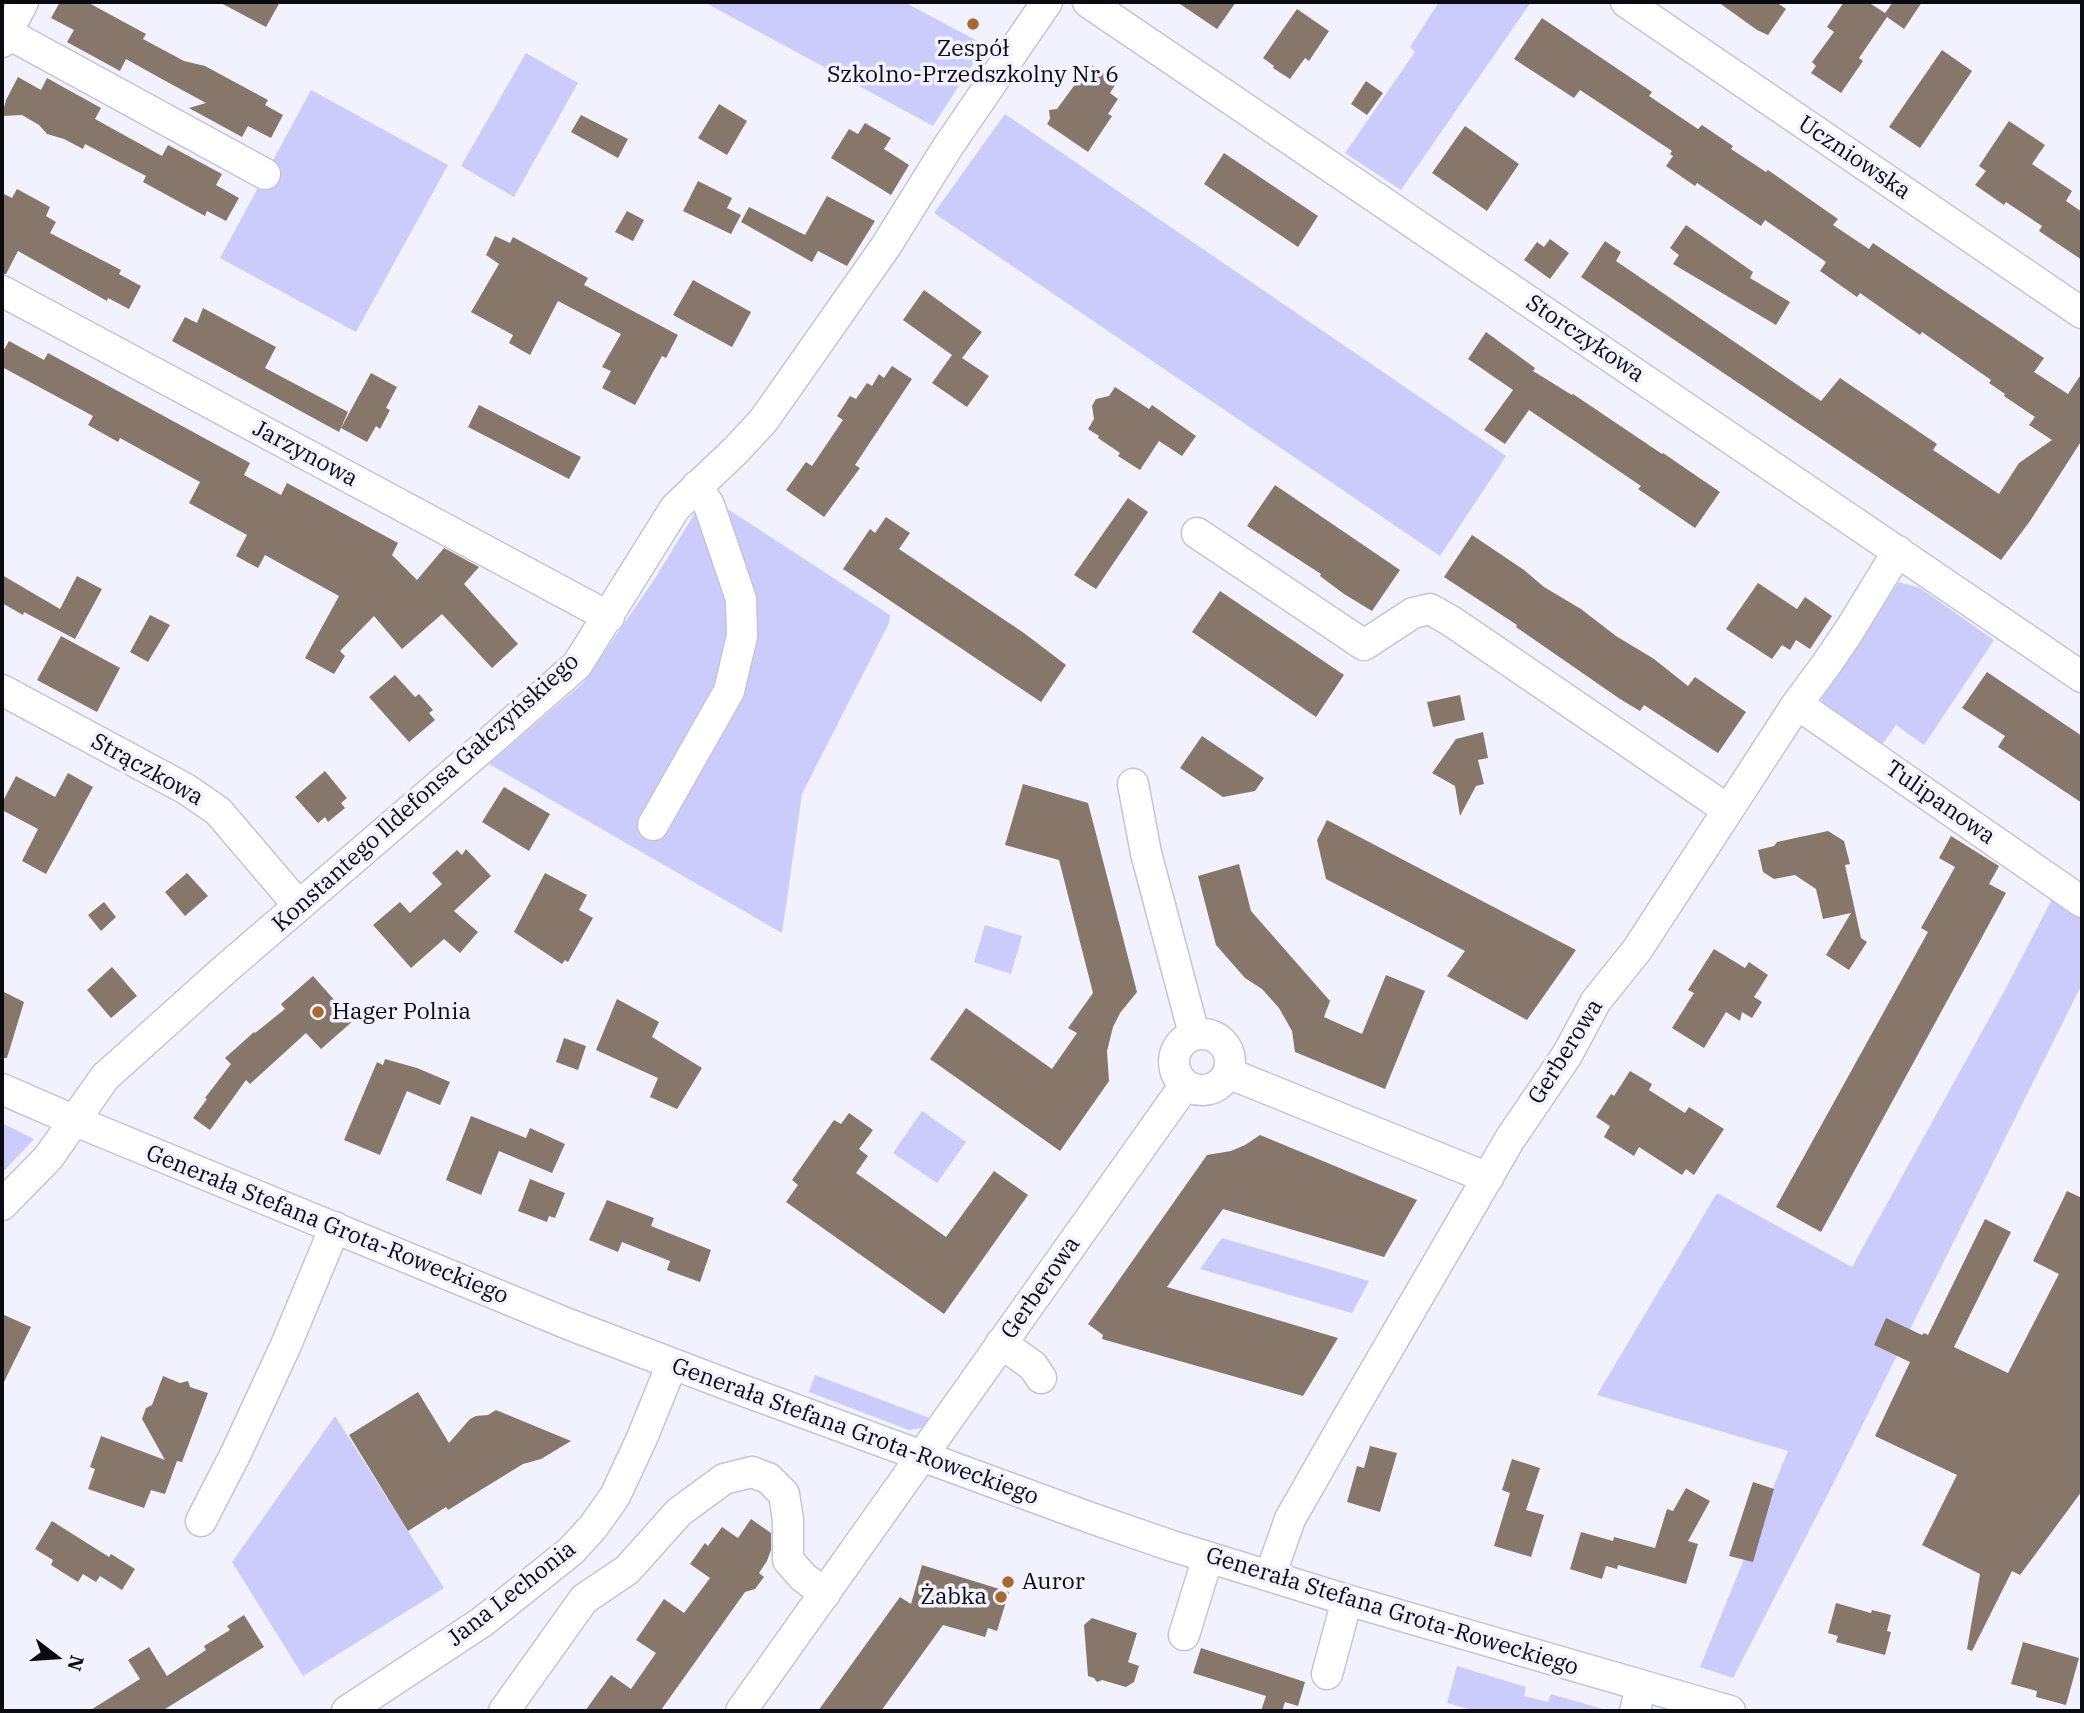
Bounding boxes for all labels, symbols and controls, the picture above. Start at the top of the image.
marker: Zespół Szkolno-Przedszkolny Nr 6 [965,16,981,32]
place label: Zespół Szkolno-Przedszkolny Nr 6 [827,35,1119,89]
street label: Uczniowska [1792,110,1916,206]
street label: Storczykowa [1521,289,1649,389]
street label: Jarzynowa [248,415,362,493]
street label: Konstantego Ildefonsa Gałczyńskiego [267,648,585,938]
street label: Strączkowa [86,728,208,812]
street label: Tulipanowa [1880,755,2000,851]
street label: Gerberowa [1523,994,1609,1110]
place label: Hager Polnia [332,998,471,1026]
marker: Hager Polnia [310,1004,326,1020]
street label: Generała Stefana Grota-Roweckiego [142,1139,512,1311]
street label: Gerberowa [996,1231,1086,1345]
street label: Generała Stefana Grota-Roweckiego [668,1353,1042,1511]
street label: Jana Lechonia [442,1535,582,1653]
street label: Generała Stefana Grota-Roweckiego [1202,1542,1582,1682]
place label: Auror [1022,1568,1085,1596]
marker: Auror [1000,1574,1016,1590]
place label: Żabka [920,1583,987,1611]
marker: Żabka [993,1589,1009,1605]
north arrow [21,1622,91,1692]
text: N [62,1652,90,1674]

